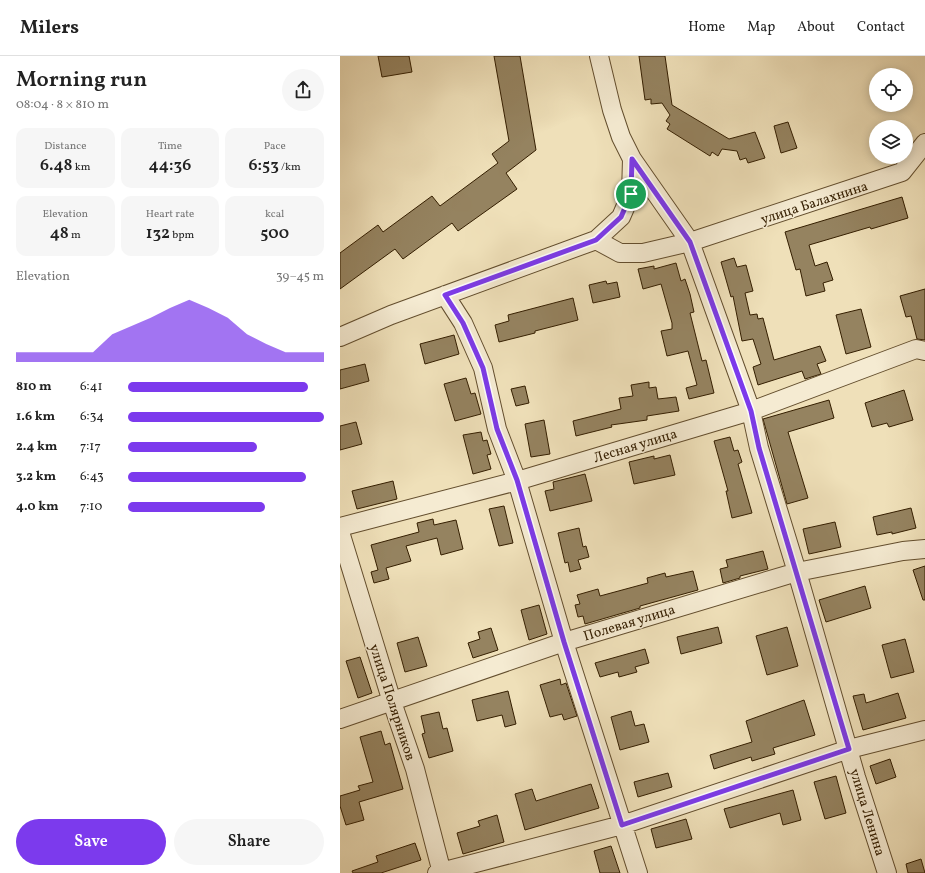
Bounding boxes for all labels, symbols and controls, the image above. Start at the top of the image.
text: Milers [20,15,79,41]
text: Home [688,18,725,37]
text: Map [747,18,775,37]
text: About [797,18,835,37]
text: Contact [857,18,905,37]
text: Morning run [16,65,147,96]
map controls [869,68,913,164]
button: locate [869,68,913,112]
button: share [282,69,324,111]
text: 08:04 · 8 × 810 m [16,96,109,114]
button: layers [869,120,913,164]
text: Distance [44,139,86,154]
text: Time [158,139,182,154]
text: Pace [264,139,286,154]
text: 6.48 [40,154,73,177]
text: 44:36 [149,154,191,177]
text: 6:53 [248,154,279,177]
text: km [73,160,91,175]
text: /km [279,160,301,175]
pin [614,177,648,211]
street label: улица Балахнина [758,177,871,230]
icon: arrive [620,183,642,205]
text: Elevation [42,207,88,222]
text: Heart rate [146,207,194,222]
text: kcal [265,207,284,222]
text: 48 [50,222,69,245]
text: 132 [146,222,170,245]
text: 500 [260,222,289,245]
text: m [69,228,81,243]
text: bpm [170,228,194,243]
text: Elevation [16,268,70,286]
text: 39–45 m [276,268,324,286]
text: 810 m [16,378,52,396]
text: 6:41 [80,378,102,396]
text: 1.6 km [16,408,55,426]
text: 6:34 [80,408,104,426]
street label: Лесная улица [591,425,680,468]
text: 2.4 km [16,438,57,456]
text: 7:17 [80,438,101,456]
text: 3.2 km [16,468,56,486]
text: 6:43 [80,468,104,486]
text: 4.0 km [16,498,59,516]
text: 7:10 [80,498,102,516]
street label: Полевая улица [581,600,678,646]
street label: улица Полярников [364,642,419,763]
street label: улица Ленина [844,766,889,858]
button: Save [16,819,166,865]
button: Share [174,819,324,865]

